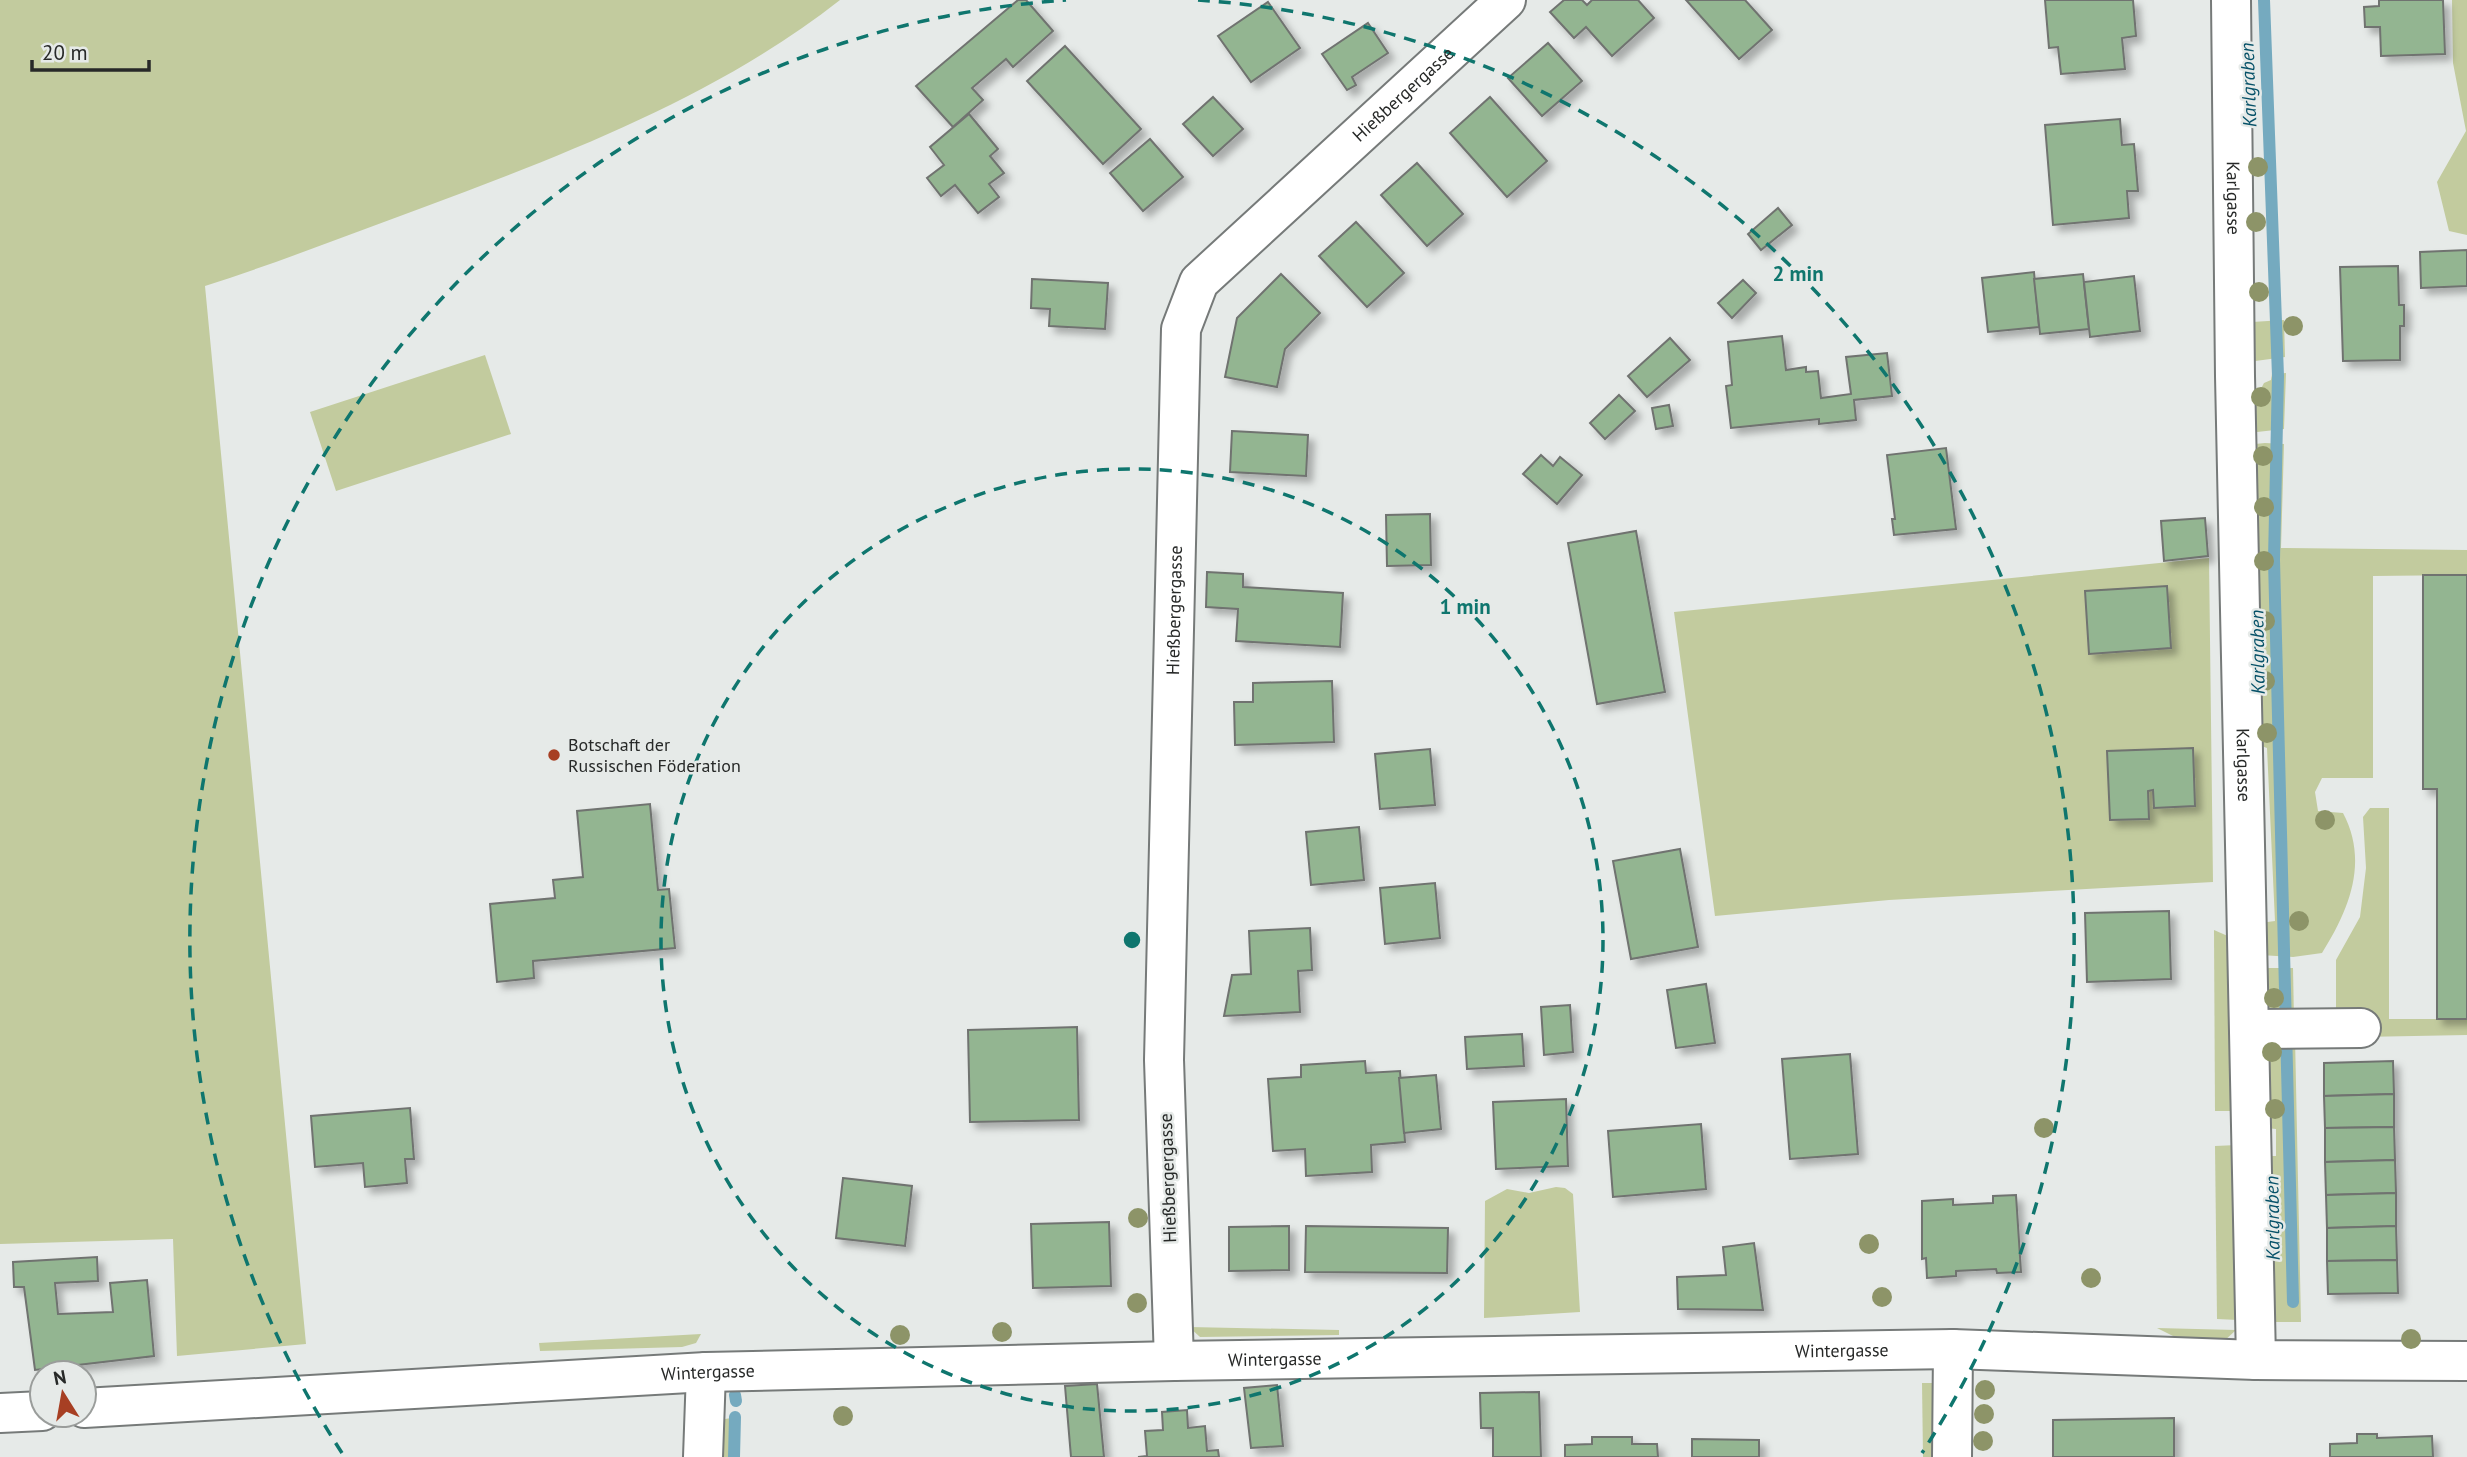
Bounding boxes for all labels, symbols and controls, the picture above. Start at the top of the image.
scale bar [32,28,149,72]
text: 20 m [42,39,88,66]
street label: Hießbergergasse [1347,42,1458,146]
water label: Karlgraben [2235,42,2261,128]
street label: Karlgasse [2222,161,2245,235]
text: 2 min [1772,260,1824,287]
street label: Hießbergergasse [1161,545,1187,675]
text: 1 min [1439,593,1491,620]
water label: Karlgraben [2244,609,2270,695]
street label: Karlgasse [2232,728,2256,802]
place label: Botschaft der Russischen Föderation [568,733,741,777]
marker: Botschaft der Russischen Föderation [546,747,562,763]
centre of rings [1120,928,1144,952]
street label: Hießbergergasse [1154,1113,1181,1243]
water label: Karlgraben [2259,1175,2285,1261]
street label: Wintergasse [1795,1338,1889,1362]
street label: Wintergasse [1228,1347,1322,1371]
north arrow [28,1359,98,1429]
street label: Wintergasse [660,1359,755,1386]
text: N [51,1364,68,1390]

